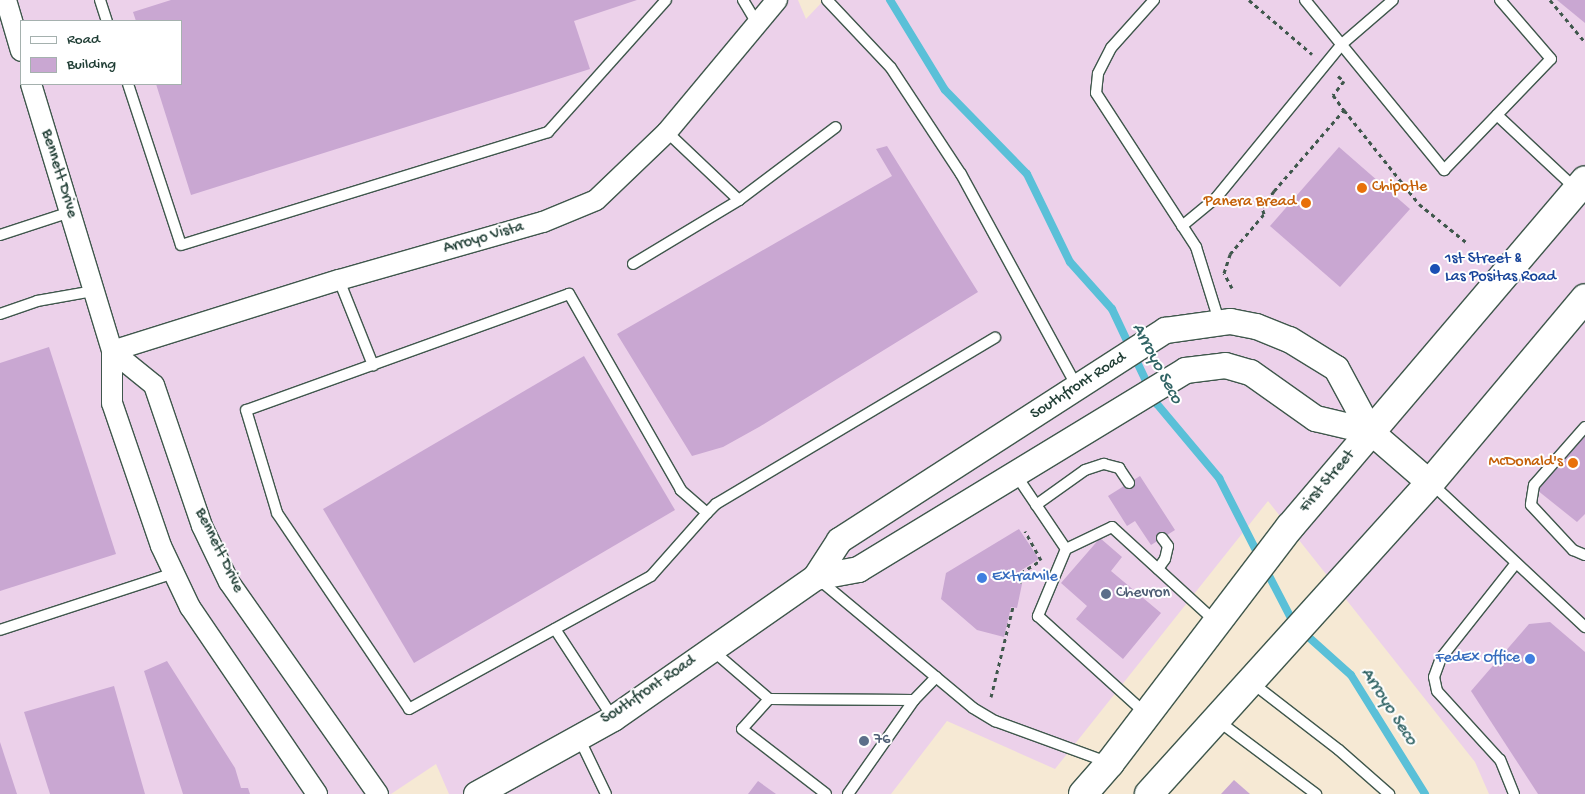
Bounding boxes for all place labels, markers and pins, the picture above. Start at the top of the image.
place label: Chipotle [1372,178,1427,198]
marker: Chipotle [1356,182,1368,194]
place label: Panera Bread [1204,193,1296,213]
marker: Panera Bread [1300,197,1312,209]
place label: 1st Street & Las Positas Road [1445,250,1556,288]
marker: 1st Street & Las Positas Road [1429,263,1441,275]
place label: McDonald's [1488,453,1563,473]
marker: McDonald's [1567,457,1579,469]
place label: ExtraMile [992,568,1058,588]
marker: ExtraMile [976,572,988,584]
place label: Chevron [1116,584,1170,604]
marker: Chevron [1100,588,1112,600]
place label: FedEx Office [1435,649,1520,669]
marker: FedEx Office [1524,653,1536,665]
place label: 76 [874,731,890,751]
marker: 76 [858,735,870,747]

